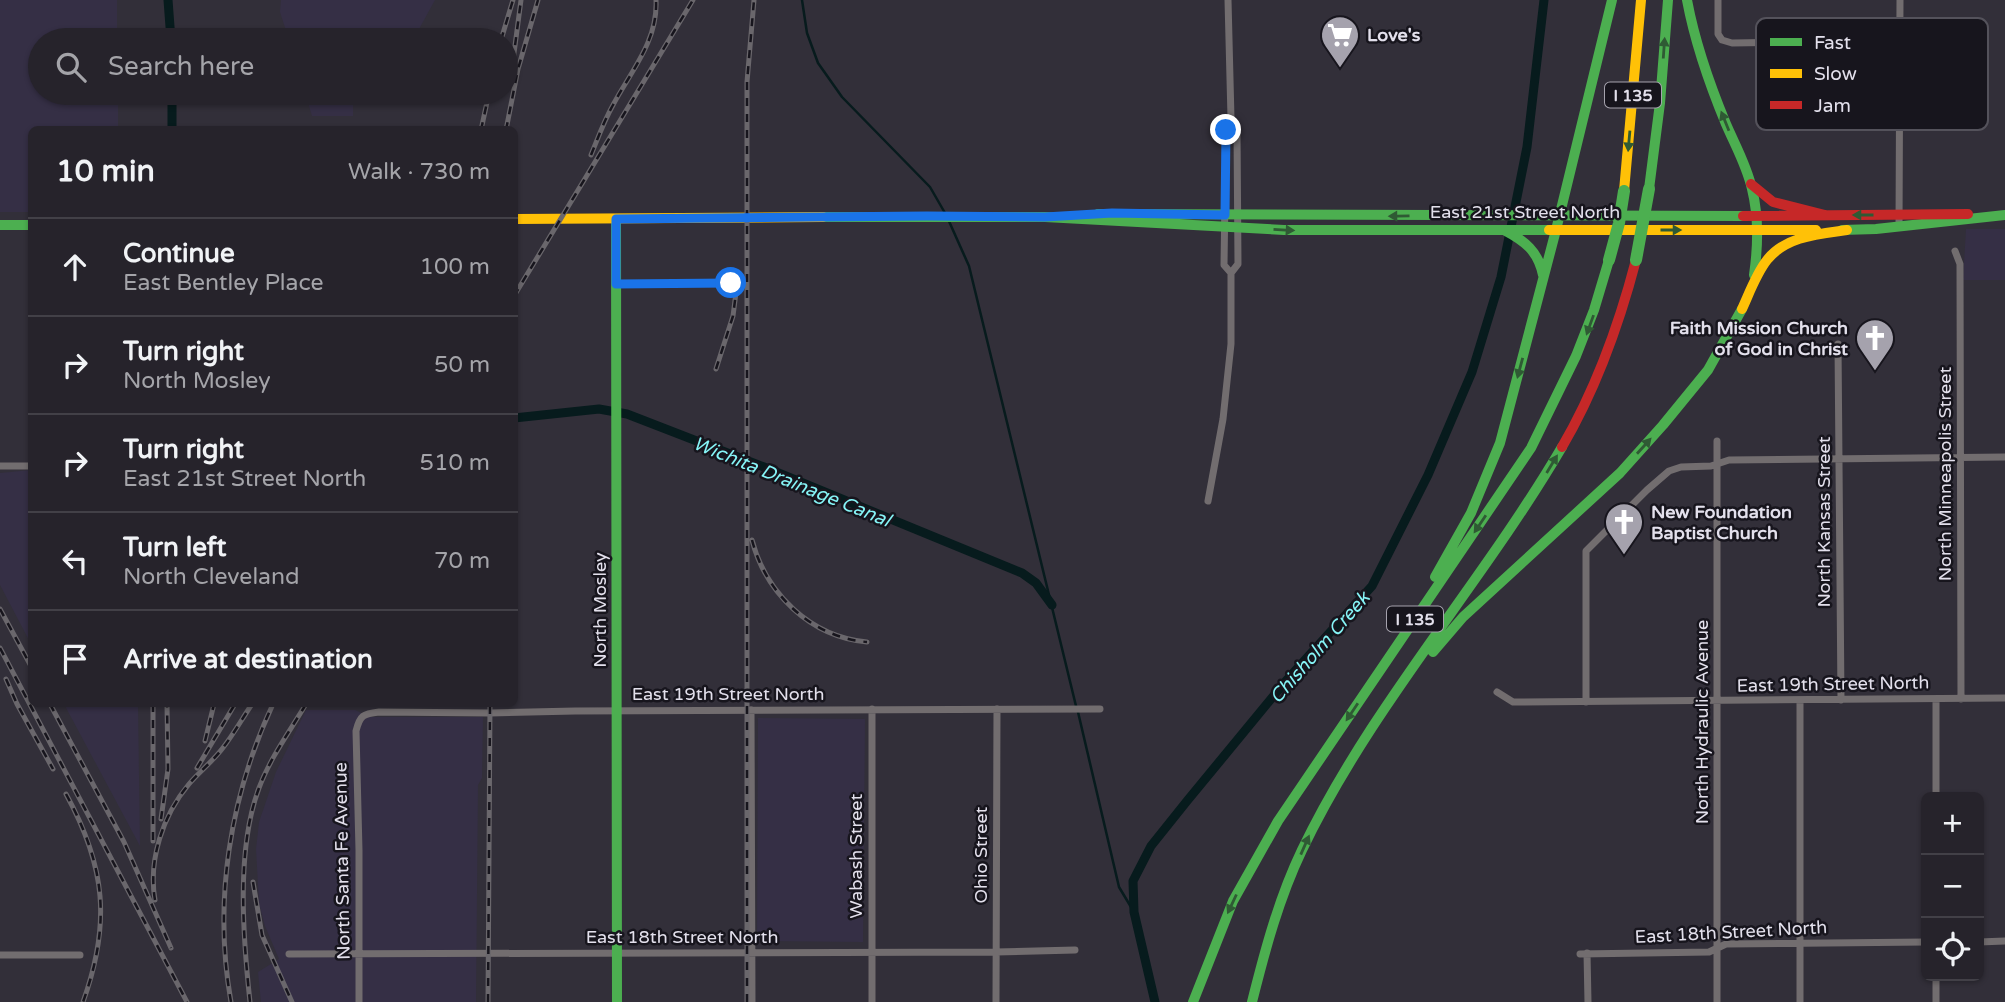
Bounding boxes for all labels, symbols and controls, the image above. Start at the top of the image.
supermarket icon: Love's [1319,14,1361,69]
legend [1756,18,1988,130]
place label: Love's [1367,24,1421,46]
search box [28,28,518,105]
text: Fast [1814,32,1851,54]
one-way arrow [1659,37,1670,59]
icon: search [52,48,90,86]
text: Search here [108,51,254,82]
text: Slow [1814,63,1857,85]
road number: I 135 [1605,82,1661,108]
text: Jam [1814,95,1851,117]
one-way arrow [1720,110,1731,131]
route end [1210,114,1241,145]
one-way arrow [1623,130,1634,152]
text: 10 min [56,153,155,190]
text: Walk · 730 m [348,158,490,186]
street label: East 21st Street North [1430,201,1620,223]
one-way arrow [1852,209,1874,221]
one-way arrow [1388,210,1410,222]
one-way arrow [1273,224,1295,235]
one-way arrow [1661,224,1683,236]
text: Continue [123,238,235,269]
icon: ahead [56,248,94,286]
text: 100 m [420,253,490,281]
route start [715,267,746,298]
text: East Bentley Place [123,269,324,297]
one-way arrow [1584,315,1595,336]
place label: Faith Mission Church of God in Christ [1670,317,1848,360]
church icon: Faith Mission Church of God in Christ [1854,317,1896,372]
text: Turn right [123,336,244,367]
icon: right [56,346,94,384]
text: 50 m [434,351,490,379]
one-way arrow [1515,358,1525,379]
text: North Mosley [123,367,271,395]
street label: North Minneapolis Street [1934,367,1956,581]
water label: Wichita Drainage Canal [690,432,895,532]
text: Turn right [123,434,244,465]
street label: North Kansas Street [1813,436,1835,608]
one-way arrow [1636,438,1652,455]
icon: right [56,444,94,482]
text: 510 m [420,449,490,477]
one-way arrow [1545,454,1558,474]
text: East 21st Street North [123,465,366,493]
church icon: New Foundation Baptist Church [1603,501,1645,556]
place label: New Foundation Baptist Church [1651,501,1792,544]
one-way arrow [1473,515,1487,533]
text: Turn left [123,532,226,563]
icon: left [56,542,94,580]
text: 70 m [434,547,490,575]
street label: North Mosley [589,552,611,668]
text: North Cleveland [123,563,300,591]
water label: Chisholm Creek [1265,586,1375,708]
road number: I 135 [1387,606,1443,632]
street label: North Hydraulic Avenue [1691,620,1713,824]
icon: arrive [56,640,94,678]
text: Arrive at destination [123,644,373,675]
street label: East 19th Street North [1736,671,1930,697]
street label: East 19th Street North [632,683,824,705]
one-way arrow [1345,703,1359,721]
street label: North Santa Fe Avenue [329,762,355,960]
map controls [1921,792,1984,981]
button: + [1921,792,1984,855]
street label: Wabash Street [845,793,867,918]
street label: Ohio Street [970,806,992,903]
one-way arrow [1299,835,1311,855]
button: − [1921,855,1984,918]
one-way arrow [1226,894,1237,915]
street label: East 18th Street North [1634,916,1828,948]
button: locate [1921,918,1984,981]
street label: East 18th Street North [586,926,778,948]

